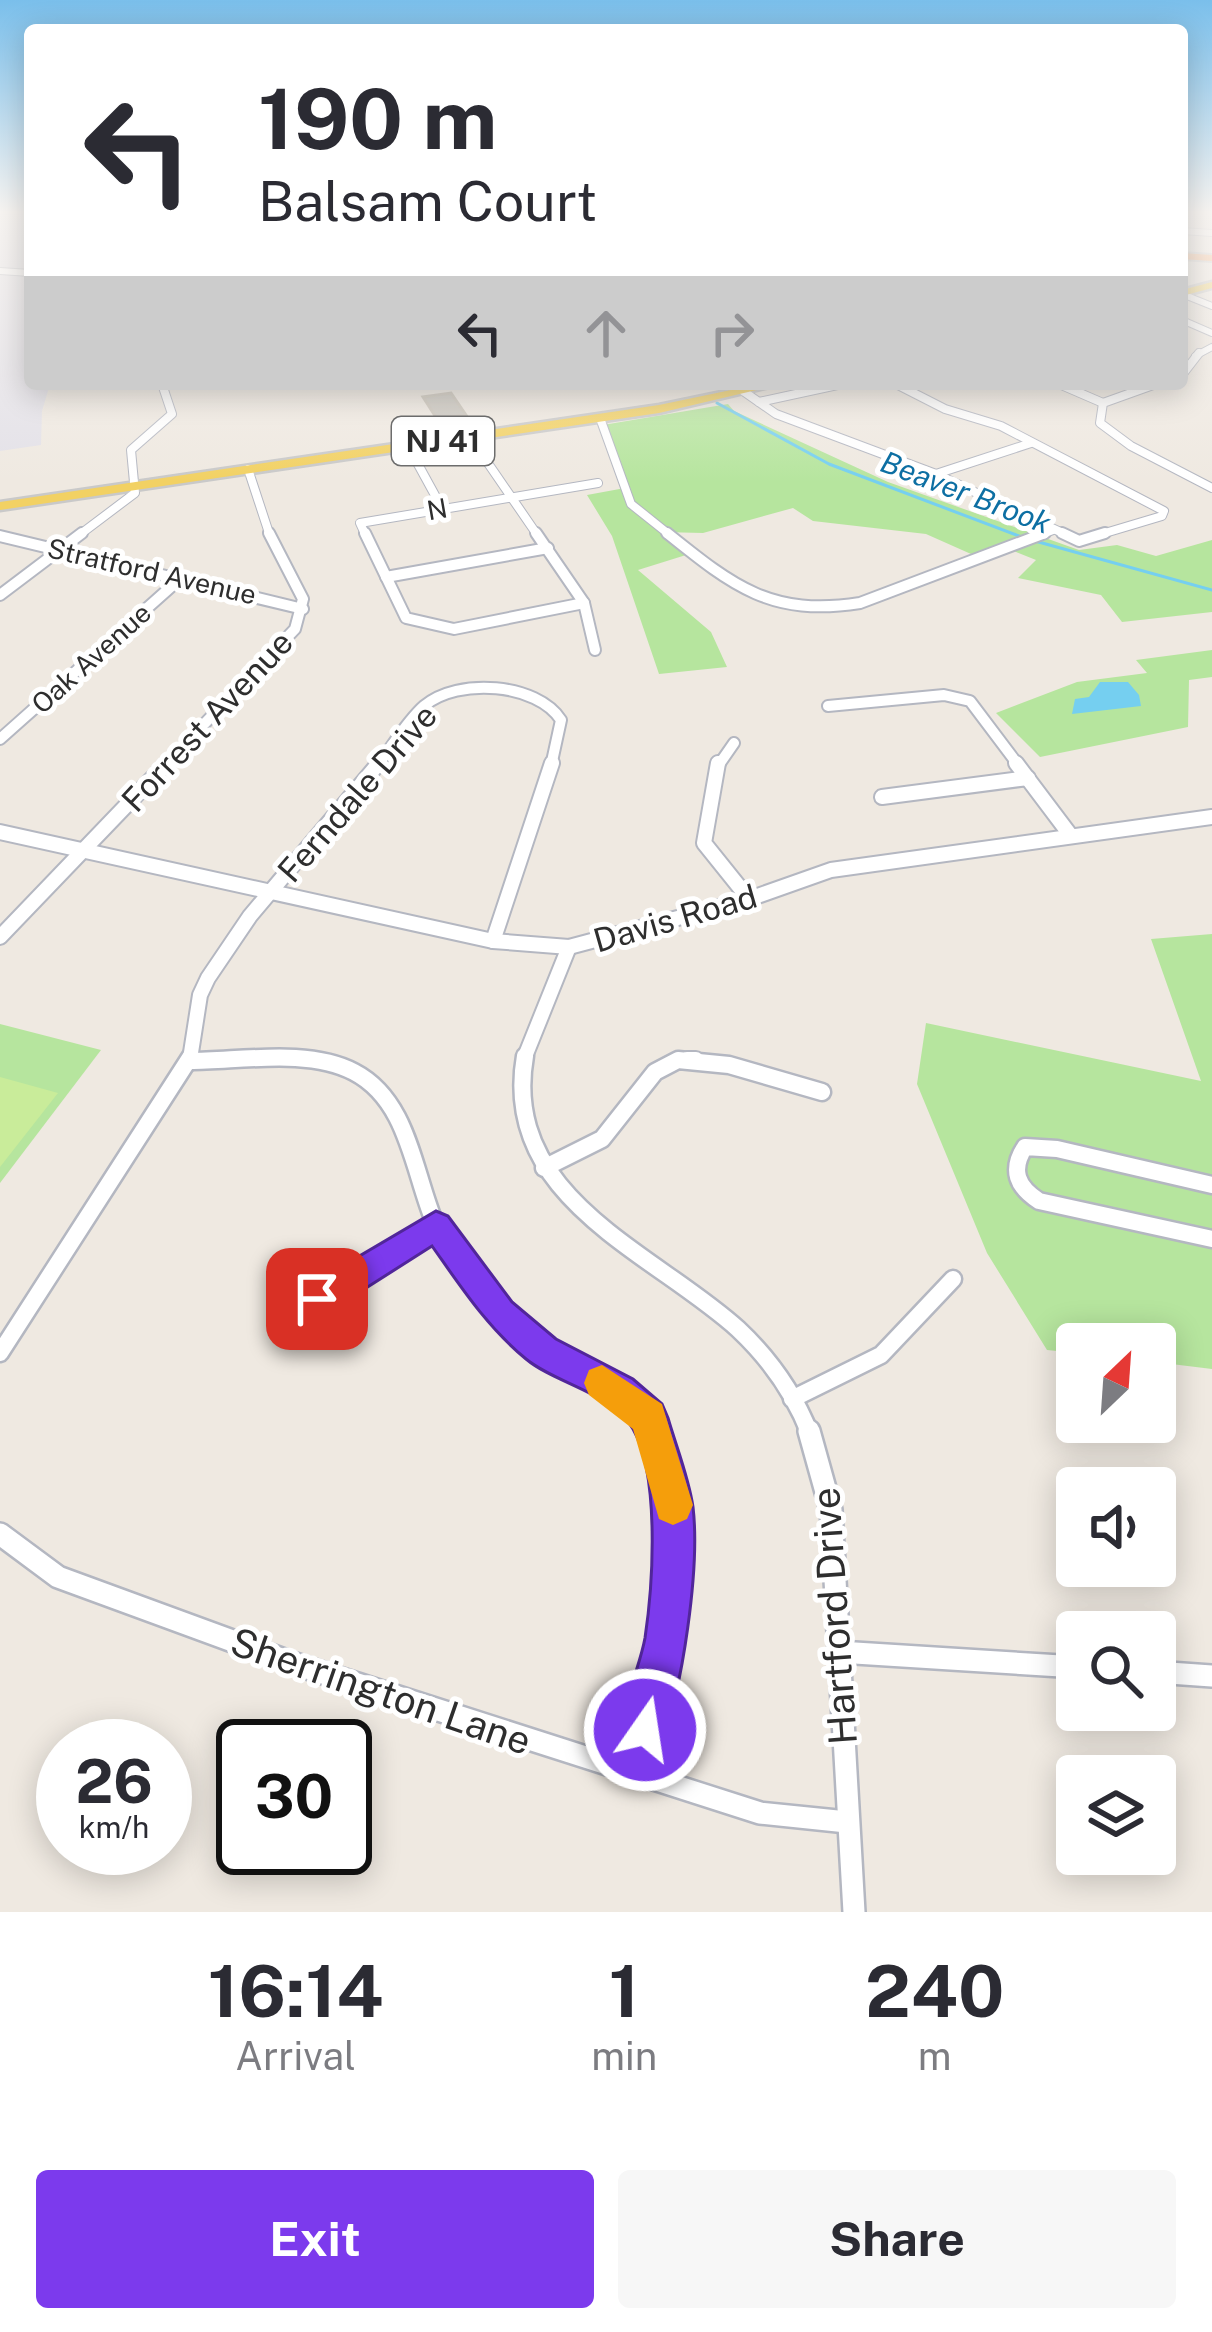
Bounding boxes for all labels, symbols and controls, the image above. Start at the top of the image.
text: 190 m [258,69,497,168]
icon: left [60,72,216,228]
text: Balsam Court [258,170,597,233]
icon: left [447,300,513,366]
icon: ahead [573,300,639,366]
icon: right [699,300,765,366]
road number: NJ 41 [392,417,494,465]
water label: Beaver Brook [876,443,1057,541]
street label: N [424,491,450,527]
street label: Stratford Avenue [44,531,260,611]
street label: Oak Avenue [25,596,157,720]
street label: Forrest Avenue [114,623,300,819]
street label: Ferndale Drive [270,697,444,889]
street label: Davis Road [589,877,761,959]
pin [266,1248,368,1350]
icon: arrive [284,1266,350,1332]
north arrow [1056,1323,1176,1443]
map controls [1056,1323,1176,1875]
button: sound [1056,1467,1176,1587]
street label: Hartford Drive [802,1486,866,1746]
button: search [1056,1611,1176,1731]
street label: Sherrington Lane [225,1618,537,1764]
position arrow [582,1667,708,1793]
speed limit sign: 30 [216,1719,372,1875]
text: 26 [75,1746,153,1817]
button: layers [1056,1755,1176,1875]
text: km/h [79,1809,149,1845]
text: 16:14 [208,1949,383,2033]
text: 1 [609,1949,640,2033]
text: 240 [865,1949,1004,2033]
text: Arrival [235,2033,356,2079]
text: min [591,2033,657,2079]
text: m [918,2033,952,2079]
button: Exit [36,2170,594,2308]
button: Share [618,2170,1176,2308]

